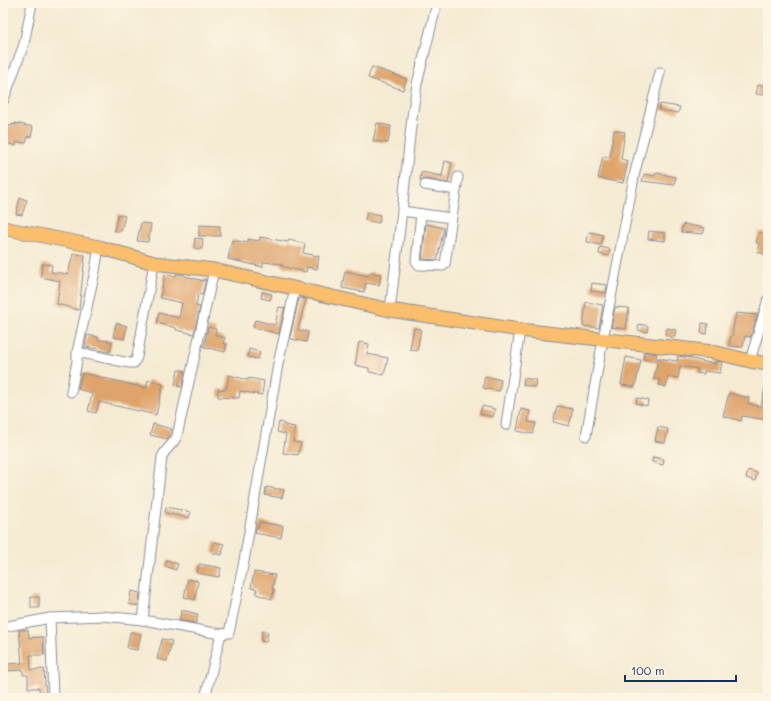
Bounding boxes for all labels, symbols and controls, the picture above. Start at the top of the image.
scale bar [625,657,736,683]
text: 100 m [631,662,665,678]

